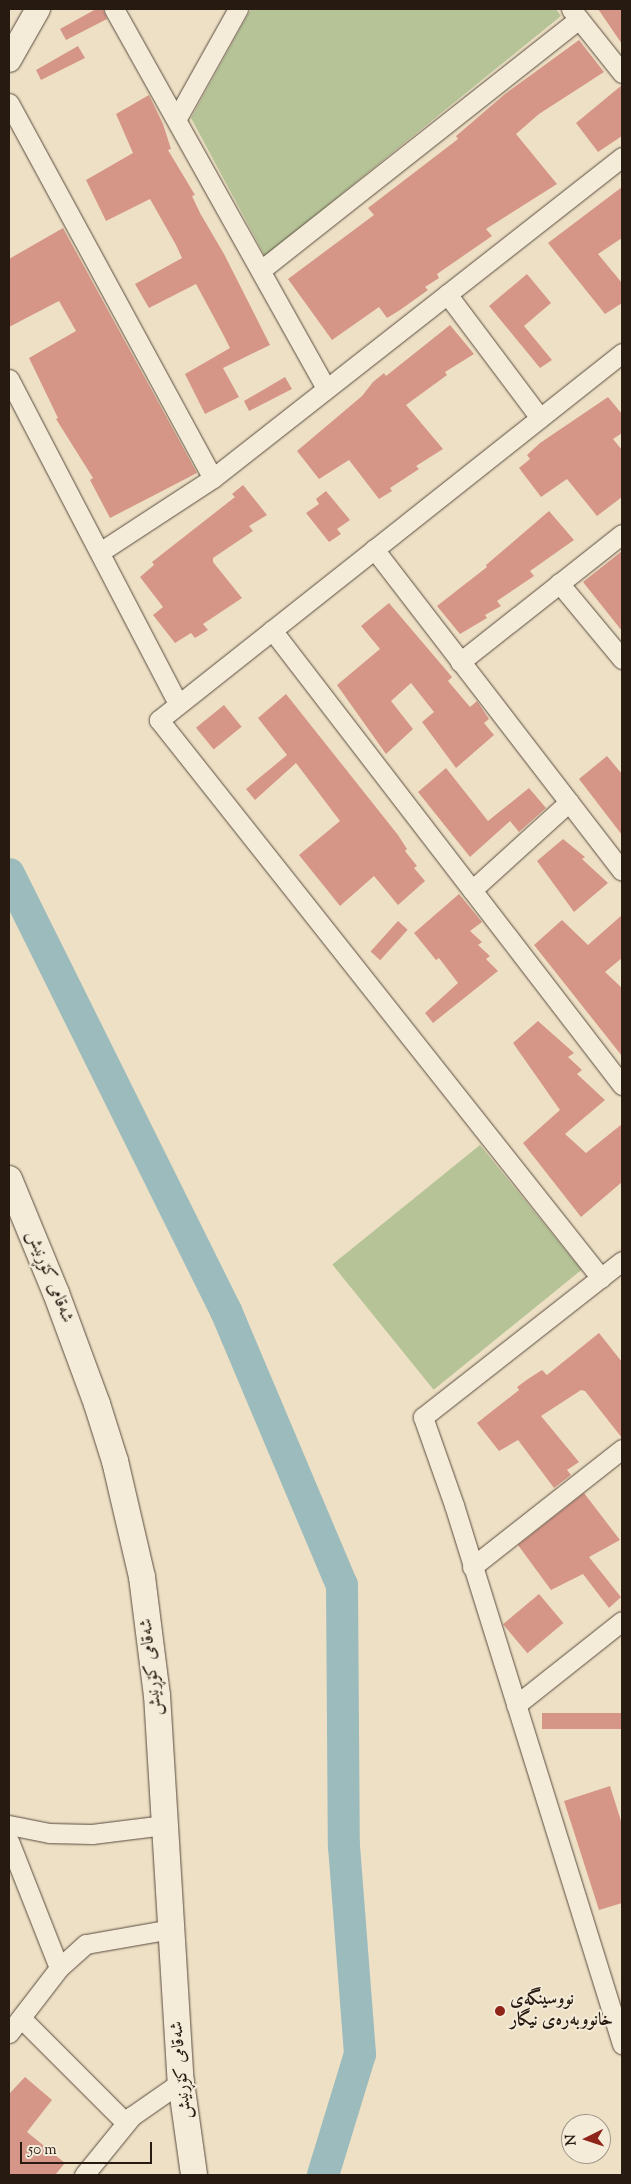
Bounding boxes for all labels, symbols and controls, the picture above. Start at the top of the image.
street label: شەقامی کۆڕنیش [21,1228,77,1326]
street label: شەقامی کۆڕنیش [136,1617,168,1717]
place label: نووسینگەی خانووبەرەی نیگار [510,1990,613,2032]
marker: نووسینگەی خانووبەرەی نیگار [494,2005,506,2017]
street label: شەقامی کۆڕنیش [167,2020,197,2120]
north arrow [561,2114,611,2164]
scale bar [22,2132,155,2164]
text: N [562,2134,582,2146]
text: 50 m [28,2140,57,2161]

